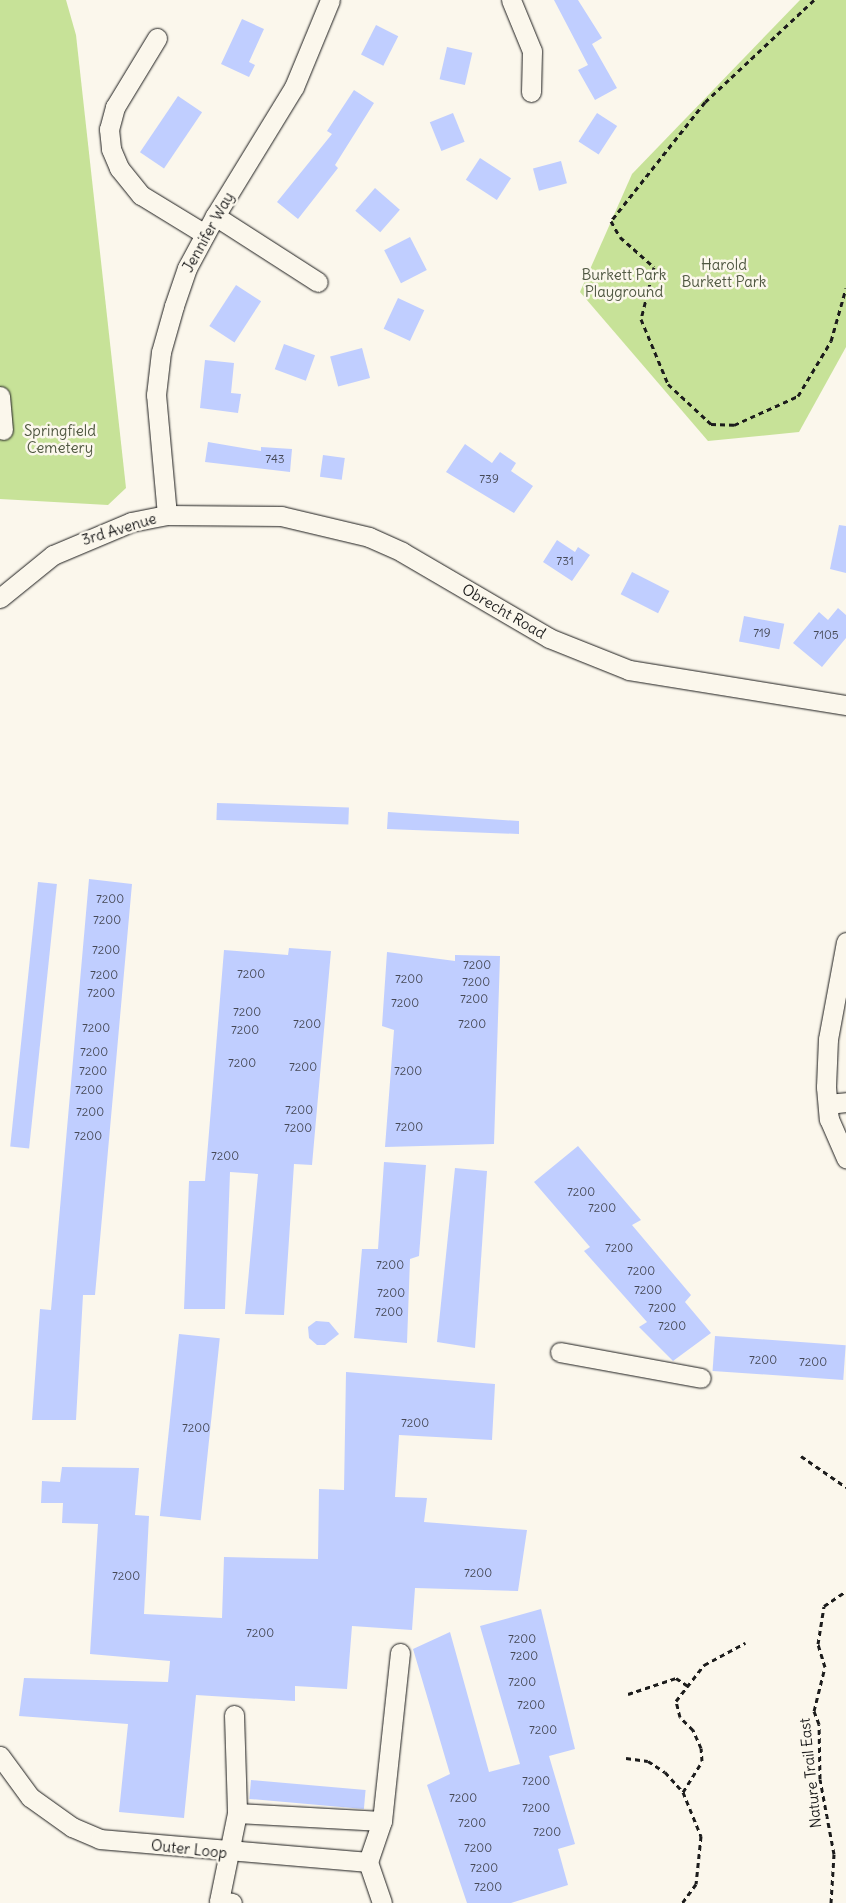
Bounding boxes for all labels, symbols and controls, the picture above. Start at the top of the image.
street label: Jennifer Way [179,189,237,275]
park label: Harold Burkett Park [682,255,766,290]
park label: Burkett Park Playground [582,265,666,300]
park label: Springfield Cemetery [24,421,96,456]
house number: 743 [265,452,285,466]
house number: 739 [479,472,499,486]
street label: 3rd Avenue [79,509,159,549]
house number: 731 [556,554,574,568]
street label: Obrecht Road [459,580,549,642]
house number: 719 [753,626,771,640]
house number: 7105 [813,628,839,642]
house number: 7200 [96,892,124,906]
house number: 7200 [93,913,121,927]
house number: 7200 [92,943,120,957]
house number: 7200 [463,958,491,972]
house number: 7200 [237,967,265,981]
house number: 7200 [90,968,118,982]
house number: 7200 [395,972,423,986]
house number: 7200 [462,975,490,989]
house number: 7200 [87,986,115,1000]
house number: 7200 [460,992,488,1006]
house number: 7200 [391,996,419,1010]
house number: 7200 [233,1005,261,1019]
house number: 7200 [293,1017,321,1031]
house number: 7200 [458,1017,486,1031]
house number: 7200 [82,1021,110,1035]
house number: 7200 [231,1023,259,1037]
house number: 7200 [80,1045,108,1059]
house number: 7200 [228,1056,256,1070]
house number: 7200 [289,1060,317,1074]
house number: 7200 [79,1064,107,1078]
house number: 7200 [394,1064,422,1078]
house number: 7200 [75,1083,103,1097]
house number: 7200 [285,1103,313,1117]
house number: 7200 [76,1105,104,1119]
house number: 7200 [395,1120,423,1134]
house number: 7200 [284,1121,312,1135]
house number: 7200 [74,1129,102,1143]
house number: 7200 [211,1149,239,1163]
house number: 7200 [567,1185,595,1199]
house number: 7200 [588,1201,616,1215]
house number: 7200 [605,1241,633,1255]
house number: 7200 [376,1258,404,1272]
house number: 7200 [627,1264,655,1278]
house number: 7200 [634,1283,662,1297]
house number: 7200 [377,1286,405,1300]
house number: 7200 [648,1301,676,1315]
house number: 7200 [375,1305,403,1319]
house number: 7200 [658,1319,686,1333]
house number: 7200 [749,1353,777,1367]
house number: 7200 [799,1355,827,1369]
house number: 7200 [401,1416,429,1430]
house number: 7200 [182,1421,210,1435]
house number: 7200 [464,1566,492,1580]
house number: 7200 [112,1569,140,1583]
house number: 7200 [246,1626,274,1640]
house number: 7200 [508,1632,536,1646]
house number: 7200 [510,1649,538,1663]
house number: 7200 [508,1675,536,1689]
house number: 7200 [517,1698,545,1712]
street label: Nature Trail East [795,1717,825,1829]
house number: 7200 [529,1723,557,1737]
house number: 7200 [522,1774,550,1788]
house number: 7200 [449,1791,477,1805]
house number: 7200 [522,1801,550,1815]
house number: 7200 [458,1816,486,1830]
house number: 7200 [533,1825,561,1839]
street label: Outer Loop [150,1836,228,1862]
house number: 7200 [464,1841,492,1855]
house number: 7200 [470,1861,498,1875]
house number: 7200 [474,1880,502,1894]

